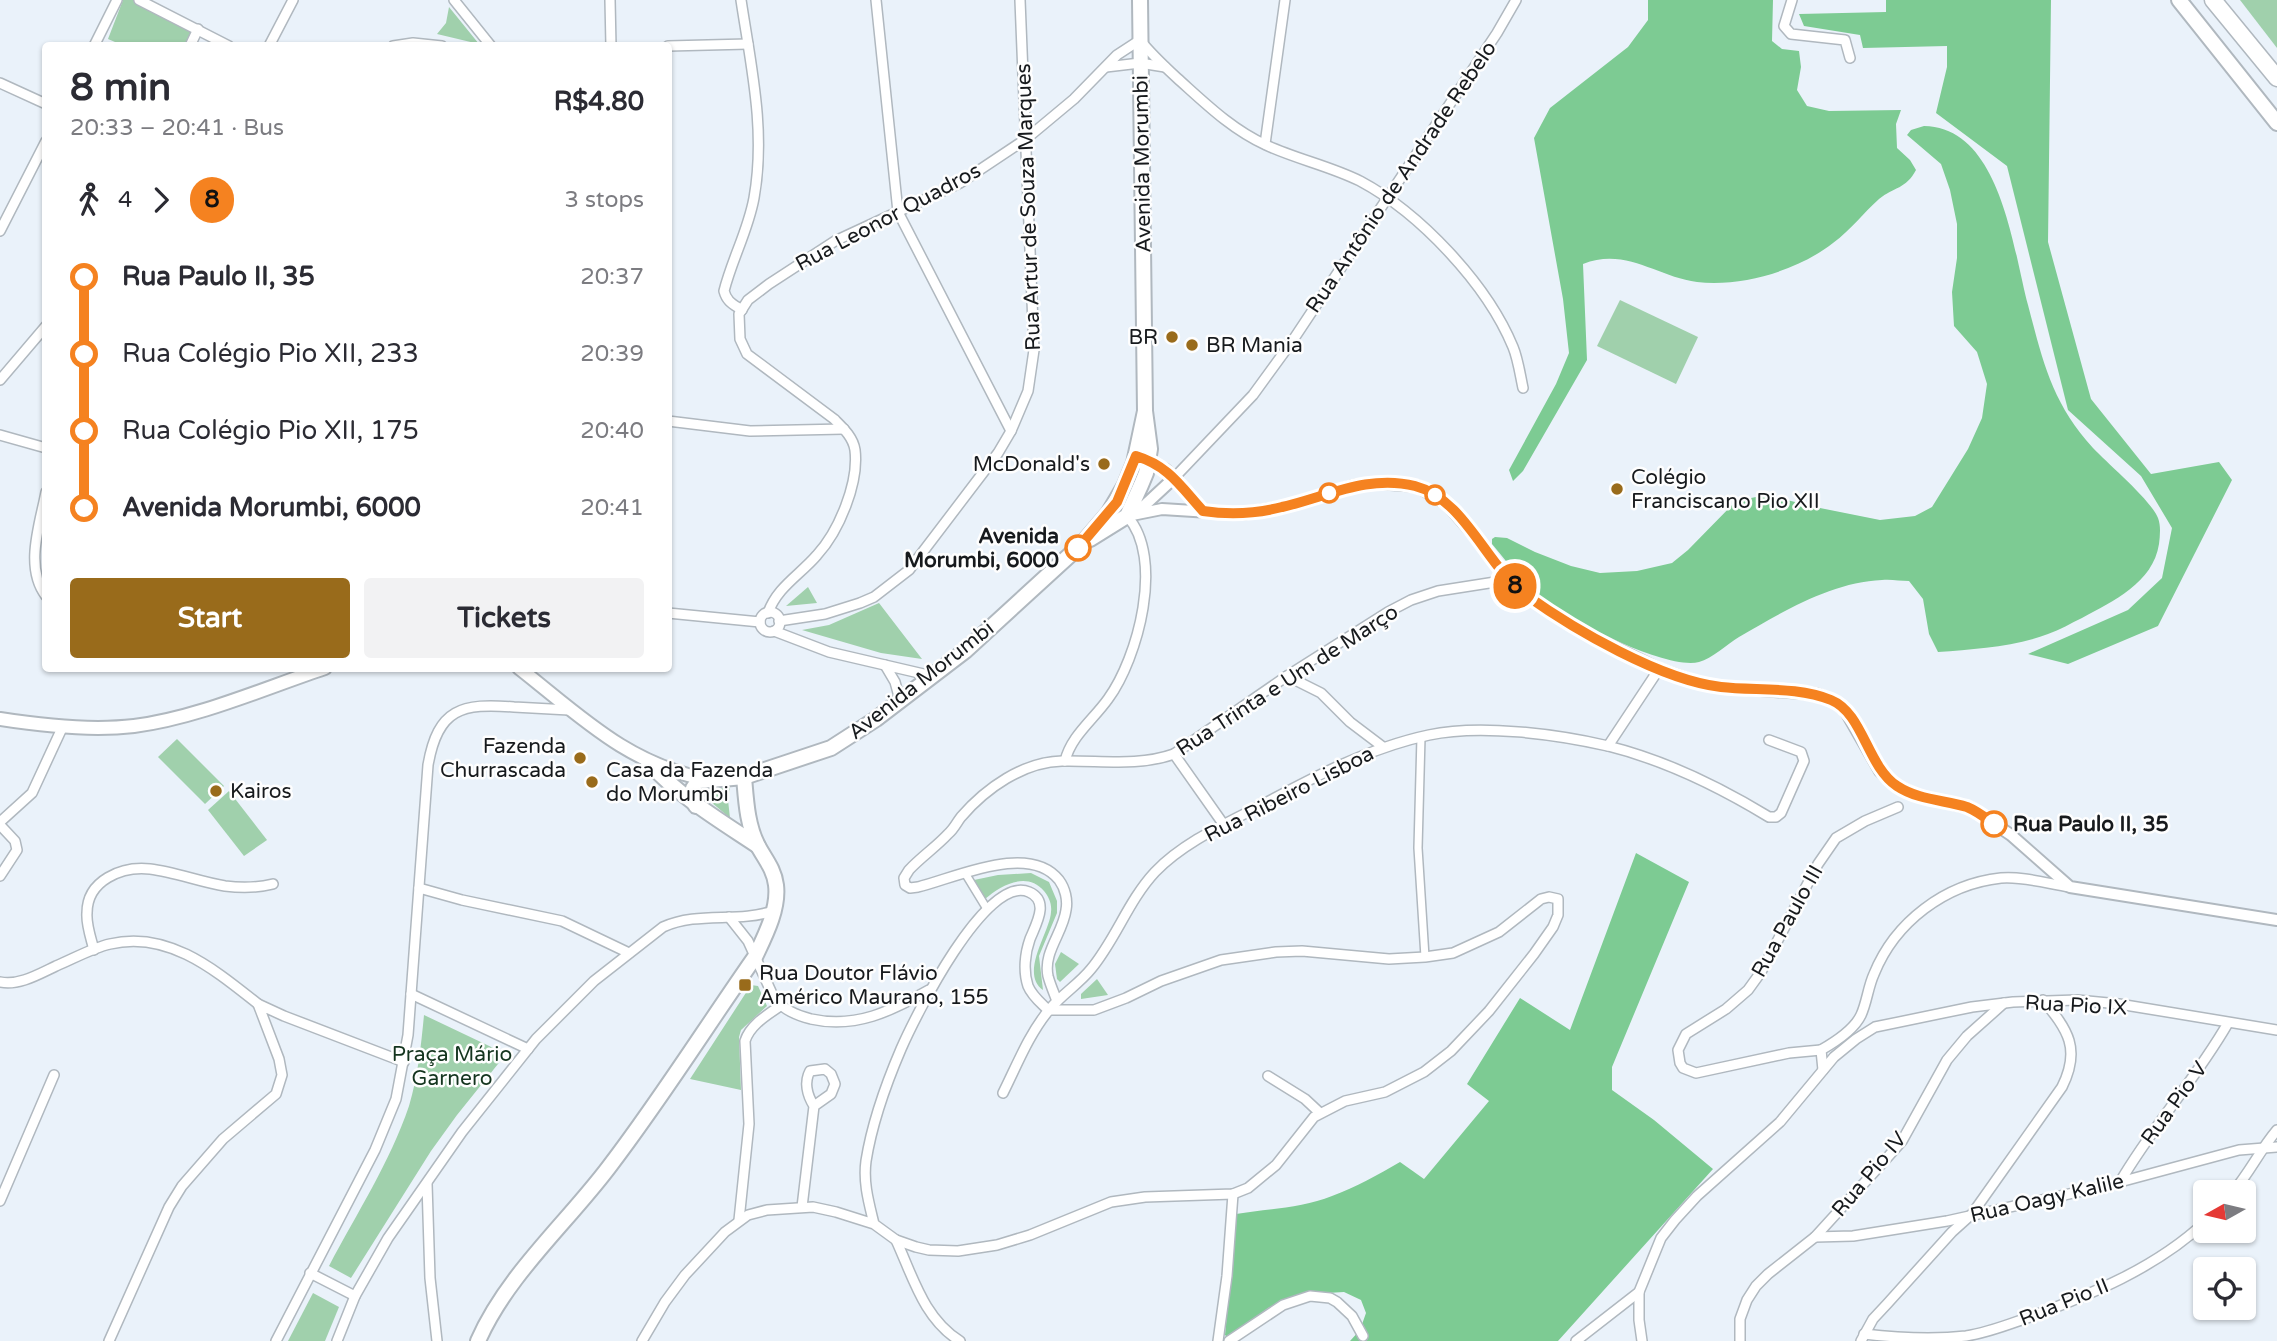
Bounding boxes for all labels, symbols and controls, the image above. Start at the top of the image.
street label: Rua Antônio de Andrade Rebelo [1301,37,1502,318]
street label: Rua Artur de Souza Marques [1011,63,1046,351]
text: 8 min [70,65,171,111]
street label: Avenida Morumbi [1128,75,1157,253]
text: R$4.80 [554,86,644,117]
text: 20:33 – 20:41 · Bus [70,114,284,142]
street label: Rua Leonor Quadros [791,158,985,277]
icon: walk [70,181,108,219]
icon: forward [142,181,180,219]
text: 8 [204,185,220,214]
text: 4 [118,186,132,214]
text: 3 stops [564,186,644,214]
text: Rua Paulo II, 35 [122,261,315,292]
text: 20:37 [580,263,644,291]
place label: BR [1128,325,1158,350]
marker: BR [1164,329,1180,345]
place label: BR Mania [1206,333,1303,358]
marker: BR Mania [1184,337,1200,353]
text: Rua Colégio Pio XII, 233 [122,338,419,369]
text: 20:39 [580,340,644,368]
text: Rua Colégio Pio XII, 175 [122,415,419,446]
text: 20:40 [580,417,644,445]
place label: McDonald's [973,452,1090,477]
marker: McDonald's [1096,456,1112,472]
place label: Colégio Franciscano Pio XII [1631,465,1820,514]
marker: Colégio Franciscano Pio XII [1609,481,1625,497]
unlabelled marker [1319,483,1339,503]
unlabelled marker [1425,485,1445,505]
text: Avenida Morumbi, 6000 [122,492,421,523]
text: 20:41 [580,494,644,522]
place label: Avenida Morumbi, 6000 [904,524,1059,573]
marker: Avenida Morumbi, 6000 [1065,535,1091,561]
line badge: 8 [1492,563,1538,609]
text: 8 [1507,571,1523,600]
button: Start [70,578,350,658]
button: Tickets [364,578,644,658]
street label: Rua Trinta e Um de Março [1172,599,1403,762]
street label: Avenida Morumbi [844,616,999,745]
place label: Fazenda Churrascada [440,734,566,783]
street label: Rua Ribeiro Lisboa [1200,741,1378,848]
marker: Fazenda Churrascada [572,750,588,766]
place label: Casa da Fazenda do Morumbi [606,758,773,807]
marker: Casa da Fazenda do Morumbi [584,774,600,790]
place label: Kairos [230,779,292,804]
marker: Kairos [208,783,224,799]
marker: Rua Paulo II, 35 [1981,811,2007,837]
place label: Rua Paulo II, 35 [2013,812,2169,837]
street label: Rua Paulo III [1746,861,1829,982]
place label: Rua Doutor Flávio Américo Maurano, 155 [759,961,989,1010]
marker: Rua Doutor Flávio Américo Maurano, 155 [737,977,753,993]
street label: Rua Pio IX [2024,990,2128,1021]
park label: Praça Mário Garnero [392,1042,512,1091]
street label: Rua Pio V [2136,1056,2213,1150]
street label: Rua Pio IV [1827,1127,1912,1222]
street label: Rua Oagy Kalile [1968,1169,2127,1228]
north arrow [2193,1180,2256,1242]
map controls [2193,1180,2256,1320]
button: locate [2193,1257,2256,1320]
street label: Rua Pio II [2016,1273,2113,1332]

